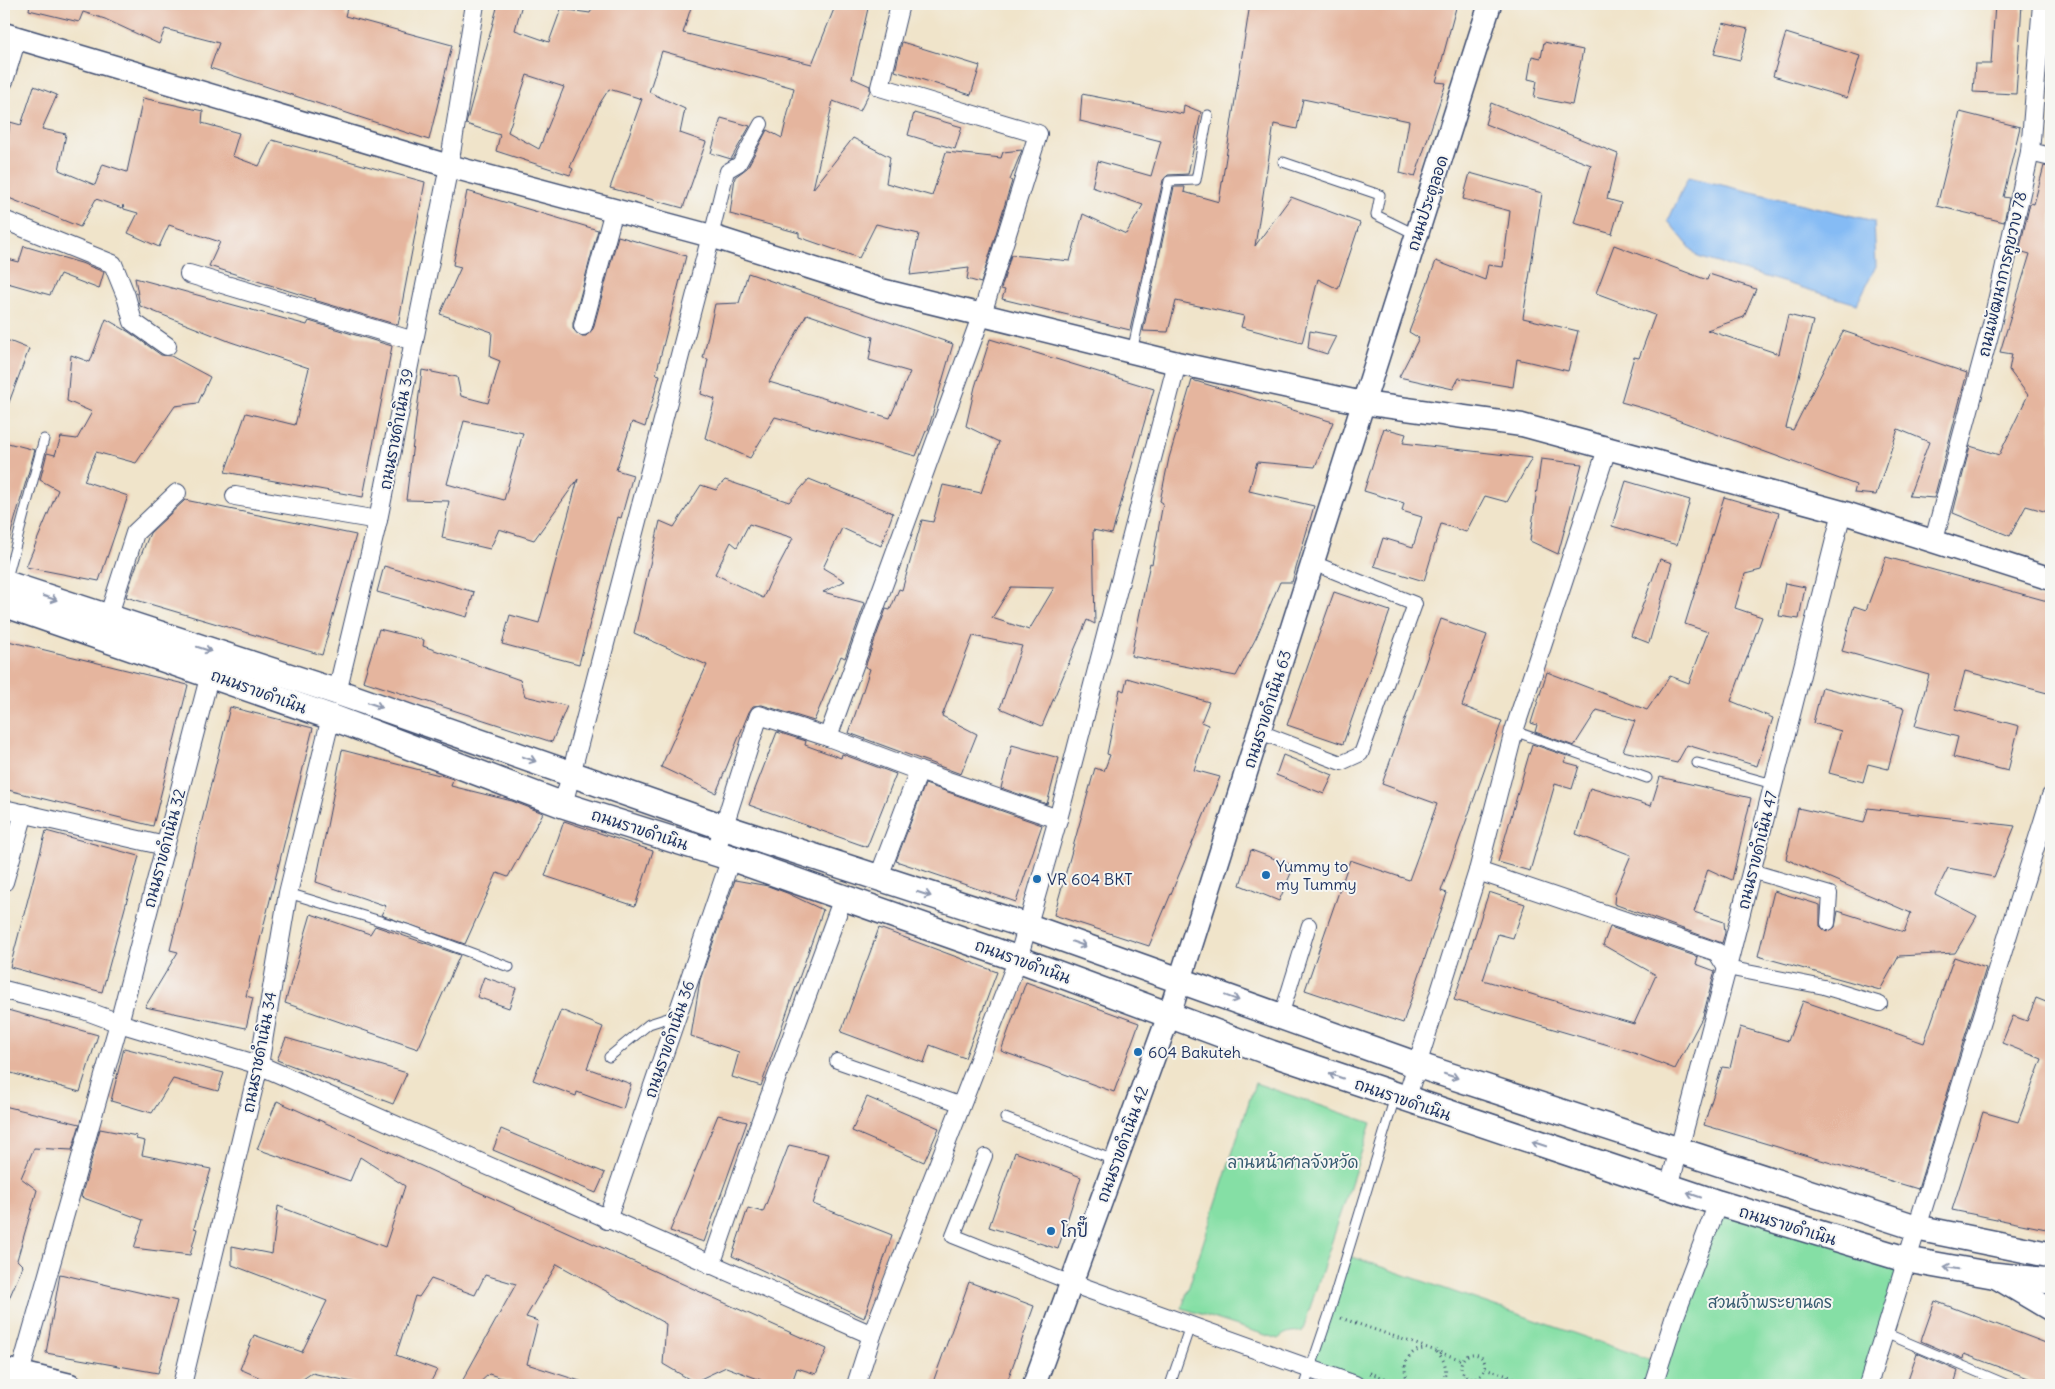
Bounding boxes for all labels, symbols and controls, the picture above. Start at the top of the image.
street label: ถนนประตูลอด [1402,153,1455,254]
street label: ถนนพัฒนาการคูขวาง 78 [1973,189,2034,359]
street label: ถนนราชดำเนิน 39 [374,367,418,491]
one-way arrow [42,594,57,603]
one-way arrow [196,644,212,654]
street label: ถนนราขดำเนิน 63 [1239,648,1295,770]
street label: ถนนราขดำเนิน [208,664,310,718]
one-way arrow [367,701,383,710]
one-way arrow [520,755,536,764]
street label: ถนนราขดำเนิน 32 [139,786,190,910]
street label: ถนนราขดำเนิน 47 [1733,789,1781,911]
street label: ถนนราขดำเนิน [589,804,691,854]
place label: Yummy to my Tummy [1276,856,1357,894]
place label: VR 604 BKT [1047,869,1133,889]
marker: Yummy to my Tummy [1260,869,1272,881]
marker: VR 604 BKT [1031,873,1043,885]
one-way arrow [916,889,932,899]
street label: ถนนราขดำเนิน [972,934,1074,988]
one-way arrow [1070,940,1086,950]
street label: ถนนราขดำเนิน 36 [640,978,698,1100]
street label: ถนนราชดำเนิน 34 [237,990,281,1114]
one-way arrow [1224,994,1239,1003]
place label: 604 Bakuteh [1148,1042,1241,1062]
marker: 604 Bakuteh [1132,1046,1144,1058]
one-way arrow [1328,1070,1344,1080]
one-way arrow [1443,1072,1459,1082]
street label: ถนนราขดำเนิน [1352,1073,1454,1125]
street label: ถนนราขดำเนิน 42 [1092,1083,1152,1205]
one-way arrow [1532,1139,1548,1148]
park label: ลานหน้าศาลจังหวัด [1228,1152,1358,1172]
one-way arrow [1686,1190,1702,1200]
street label: ถนนราขดำเนิน [1737,1201,1839,1249]
place label: โกปี๊ [1061,1216,1088,1241]
marker: โกปี๊ [1045,1225,1057,1237]
one-way arrow [1943,1262,1959,1272]
park label: สวนเจ้าพระยานคร [1708,1292,1832,1312]

